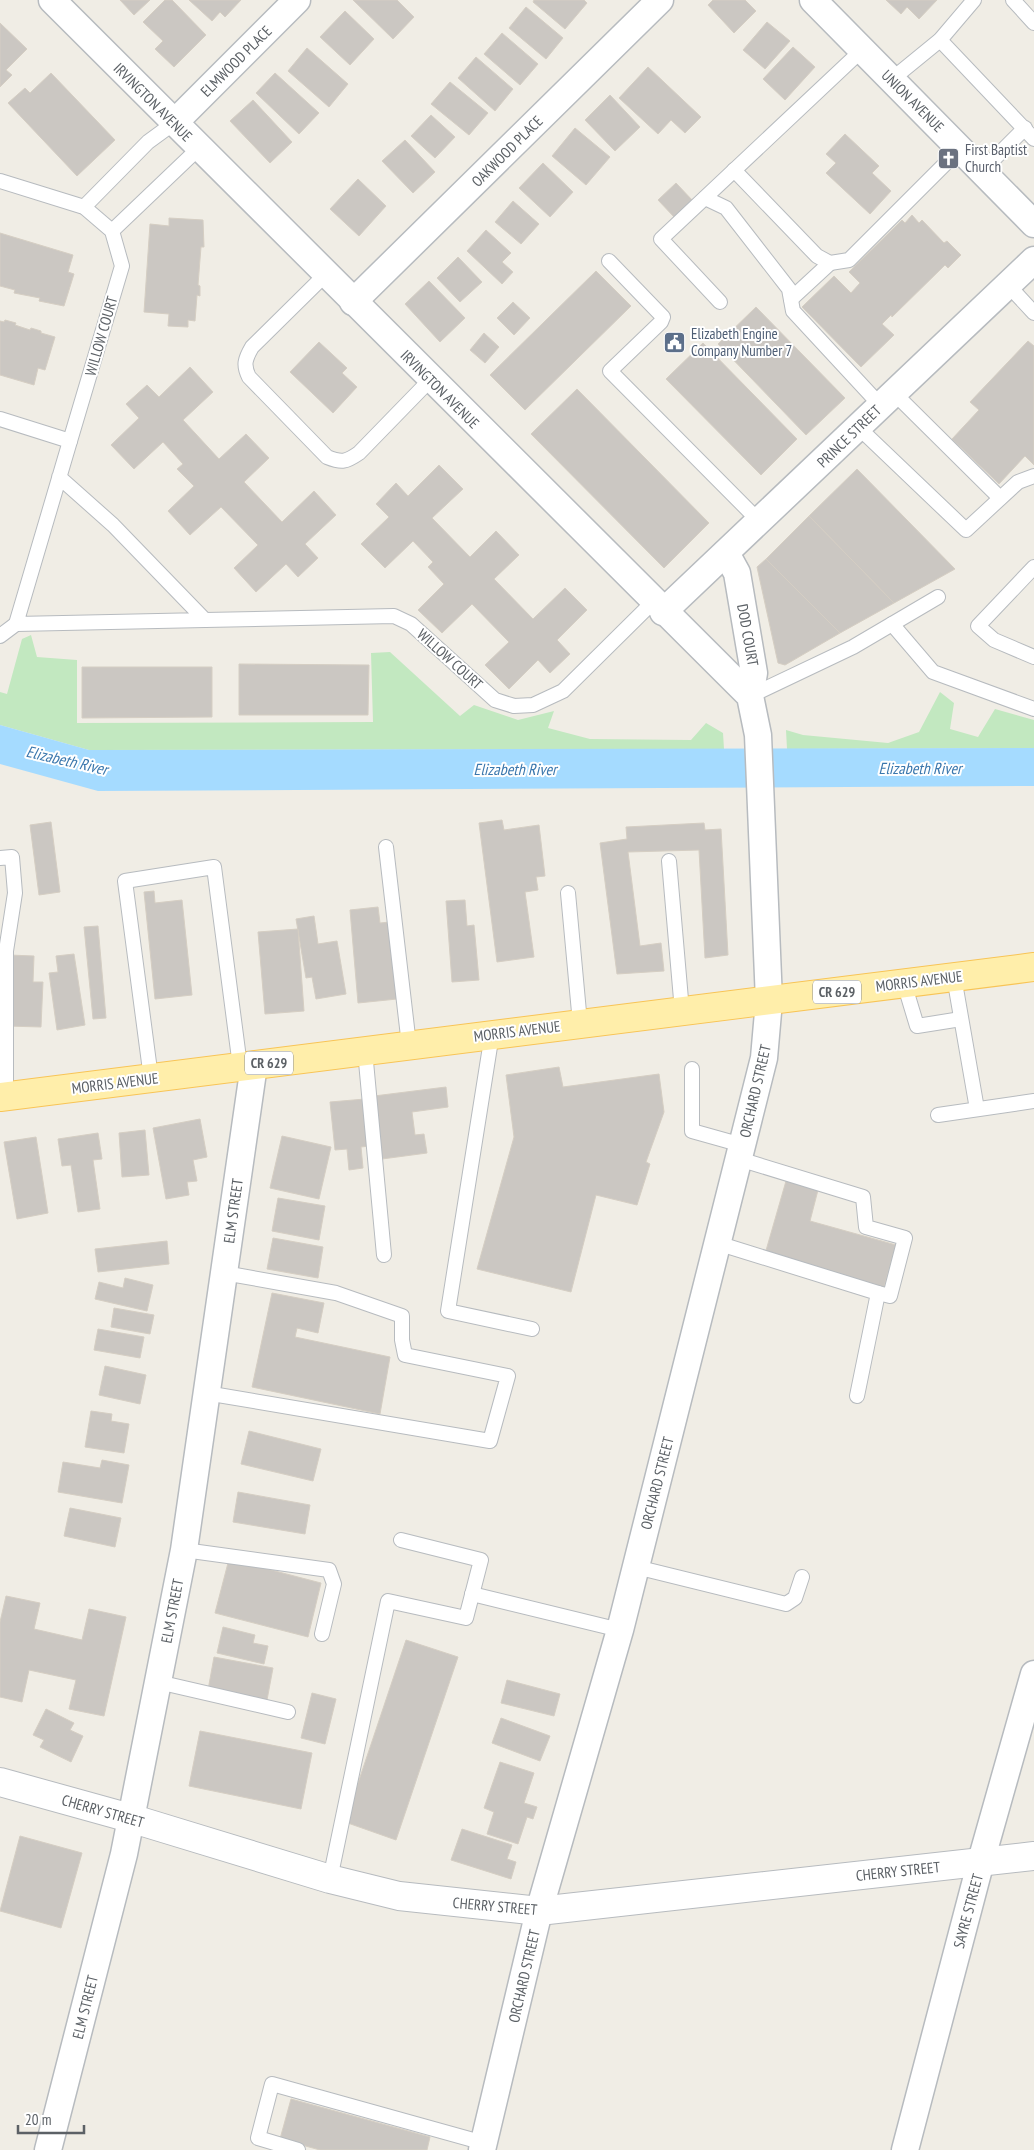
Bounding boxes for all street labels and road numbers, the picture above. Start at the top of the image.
street label: ELMWOOD PLACE [196,21,276,101]
street label: IRVINGTON AVENUE [110,59,196,145]
street label: UNION AVENUE [878,66,948,136]
street label: OAKWOOD PLACE [467,111,547,191]
street label: WILLOW COURT [81,294,121,378]
street label: IRVINGTON AVENUE [397,346,483,432]
street label: PRINCE STREET [813,401,885,471]
street label: DOD COURT [733,602,763,668]
street label: WILLOW COURT [413,625,487,694]
street label: MORRIS AVENUE [875,966,963,996]
road number: CR 629 [813,980,861,1004]
street label: MORRIS AVENUE [473,1016,561,1046]
street label: ORCHARD STREET [735,1042,775,1140]
road number: CR 629 [245,1052,293,1074]
street label: MORRIS AVENUE [71,1068,159,1098]
street label: ELM STREET [219,1177,247,1245]
street label: ORCHARD STREET [636,1434,678,1531]
street label: ELM STREET [156,1577,188,1645]
street label: CHERRY STREET [60,1790,147,1832]
street label: CHERRY STREET [855,1857,941,1885]
street label: SAYRE STREET [949,1871,987,1950]
street label: CHERRY STREET [452,1893,538,1919]
street label: ORCHARD STREET [504,1927,544,2025]
street label: ELM STREET [68,1973,102,2041]

